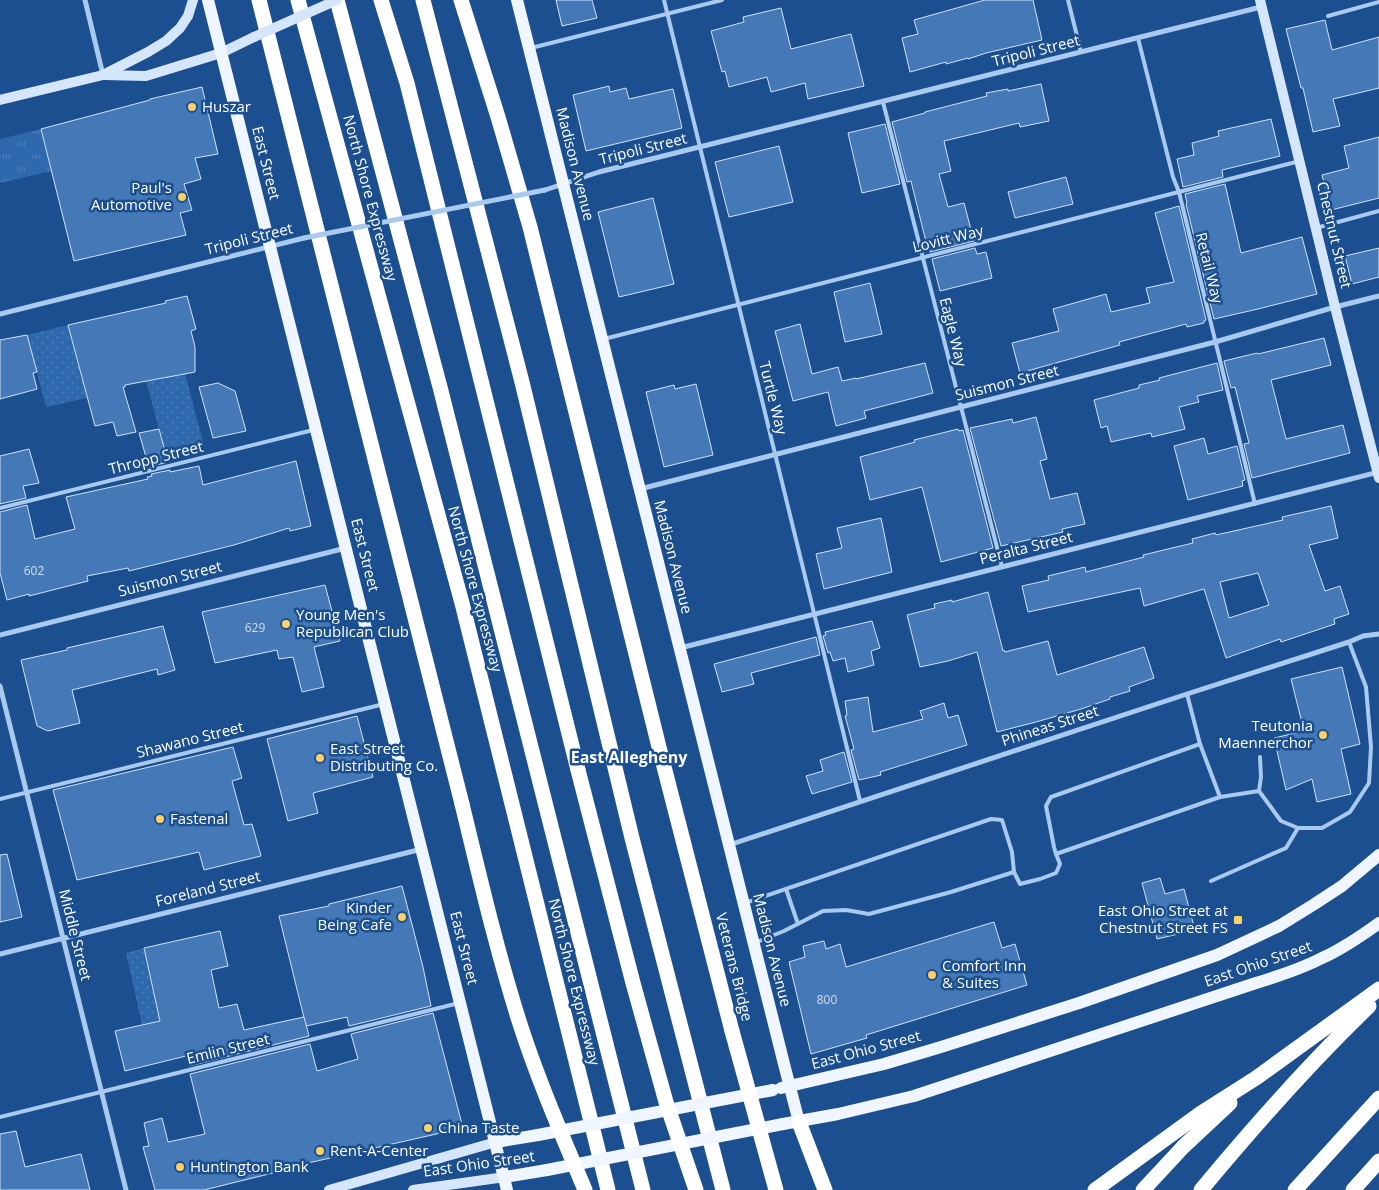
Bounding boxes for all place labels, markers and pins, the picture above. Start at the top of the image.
place label: Huszar [202,96,251,116]
marker: Huszar [186,101,198,113]
place label: Paul's Automotive [91,177,172,214]
marker: Paul's Automotive [176,191,188,203]
place label: Young Men's Republican Club [296,604,409,641]
marker: Young Men's Republican Club [280,618,292,630]
place label: Teutonia Maennerchor [1218,715,1313,752]
marker: Teutonia Maennerchor [1317,729,1329,741]
place label: East Street Distributing Co. [330,738,438,775]
marker: East Street Distributing Co. [314,752,326,764]
place label: Fastenal [170,808,228,828]
marker: Fastenal [154,813,166,825]
place label: Kinder Being Cafe [318,897,392,934]
place label: East Ohio Street at Chestnut Street FS [1098,900,1228,937]
marker: Kinder Being Cafe [396,911,408,923]
marker: East Ohio Street at Chestnut Street FS [1232,914,1244,926]
place label: Comfort Inn & Suites [942,955,1026,992]
marker: Comfort Inn & Suites [926,969,938,981]
place label: China Taste [438,1117,519,1137]
marker: China Taste [422,1122,434,1134]
place label: Rent-A-Center [330,1140,428,1160]
marker: Rent-A-Center [314,1145,326,1157]
place label: Huntington Bank [190,1156,309,1176]
marker: Huntington Bank [174,1161,186,1173]

